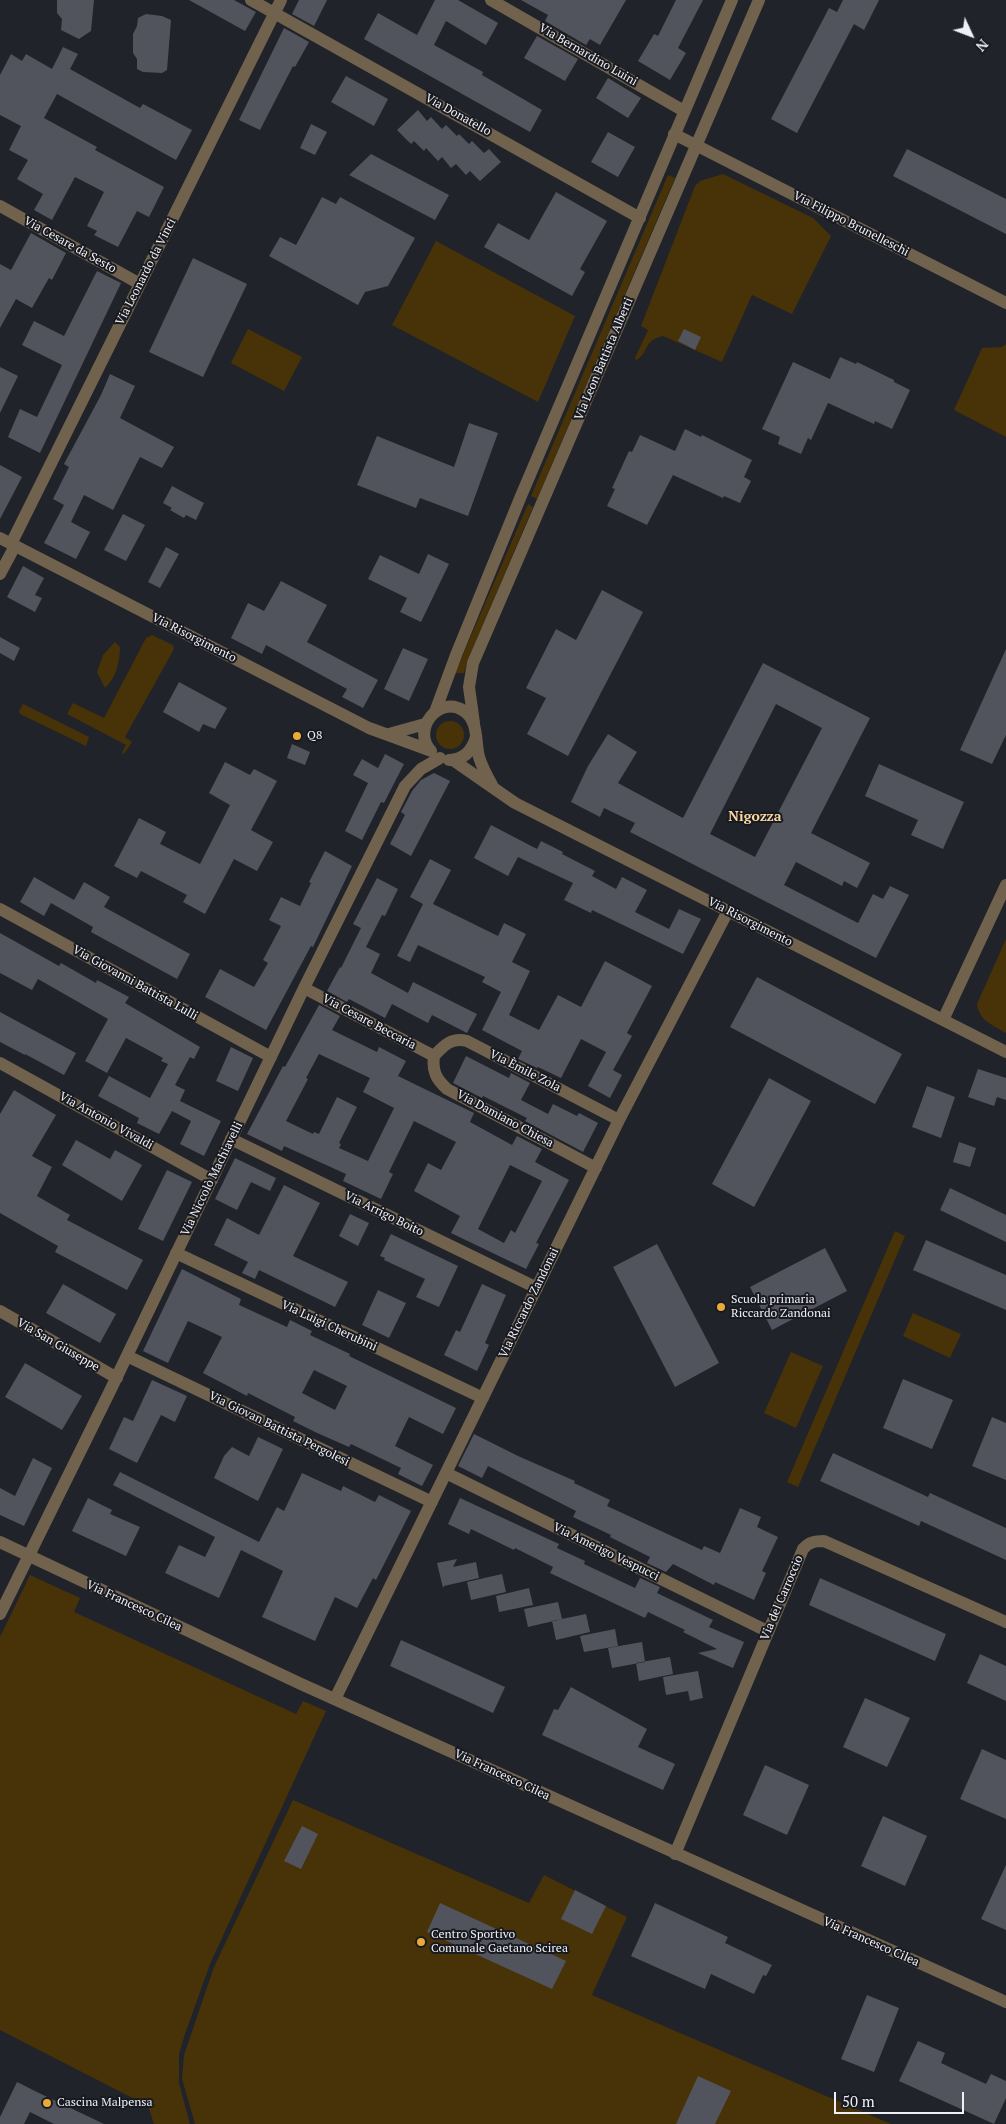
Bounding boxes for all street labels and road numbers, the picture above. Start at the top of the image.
street label: Via Bernardino Luini [536,21,640,89]
street label: Via Donatello [422,91,494,139]
street label: Via Filippo Brunelleschi [791,189,911,259]
street label: Via Cesare da Sesto [21,214,119,276]
street label: Via Leonardo da Vinci [113,216,179,328]
street label: Via Leon Battista Alberti [572,296,636,422]
street label: Via Risorgimento [149,610,239,666]
street label: Via Risorgimento [705,894,795,950]
street label: Via Giovanni Battista Lulli [70,943,200,1023]
street label: Via Cesare Beccaria [320,991,418,1053]
street label: Via Èmile Zola [487,1047,563,1095]
street label: Via Damiano Chiesa [454,1087,556,1151]
street label: Via Antonio Vivaldi [56,1089,156,1153]
street label: Via Niccolò Machiavelli [178,1120,246,1238]
street label: Via Arrigo Boito [342,1189,426,1239]
street label: Via Riccardo Zandonai [496,1246,562,1360]
street label: Via Luigi Cherubini [279,1298,379,1354]
street label: Via San Giuseppe [14,1316,102,1374]
street label: Via Giovan Battista Pergolesi [206,1389,352,1469]
street label: Via Amerigo Vespucci [551,1520,661,1584]
street label: Via del Carroccio [758,1553,806,1643]
street label: Via Francesco Cilea [84,1578,184,1634]
street label: Via Francesco Cilea [452,1747,552,1803]
street label: Via Francesco Cilea [821,1914,921,1970]

